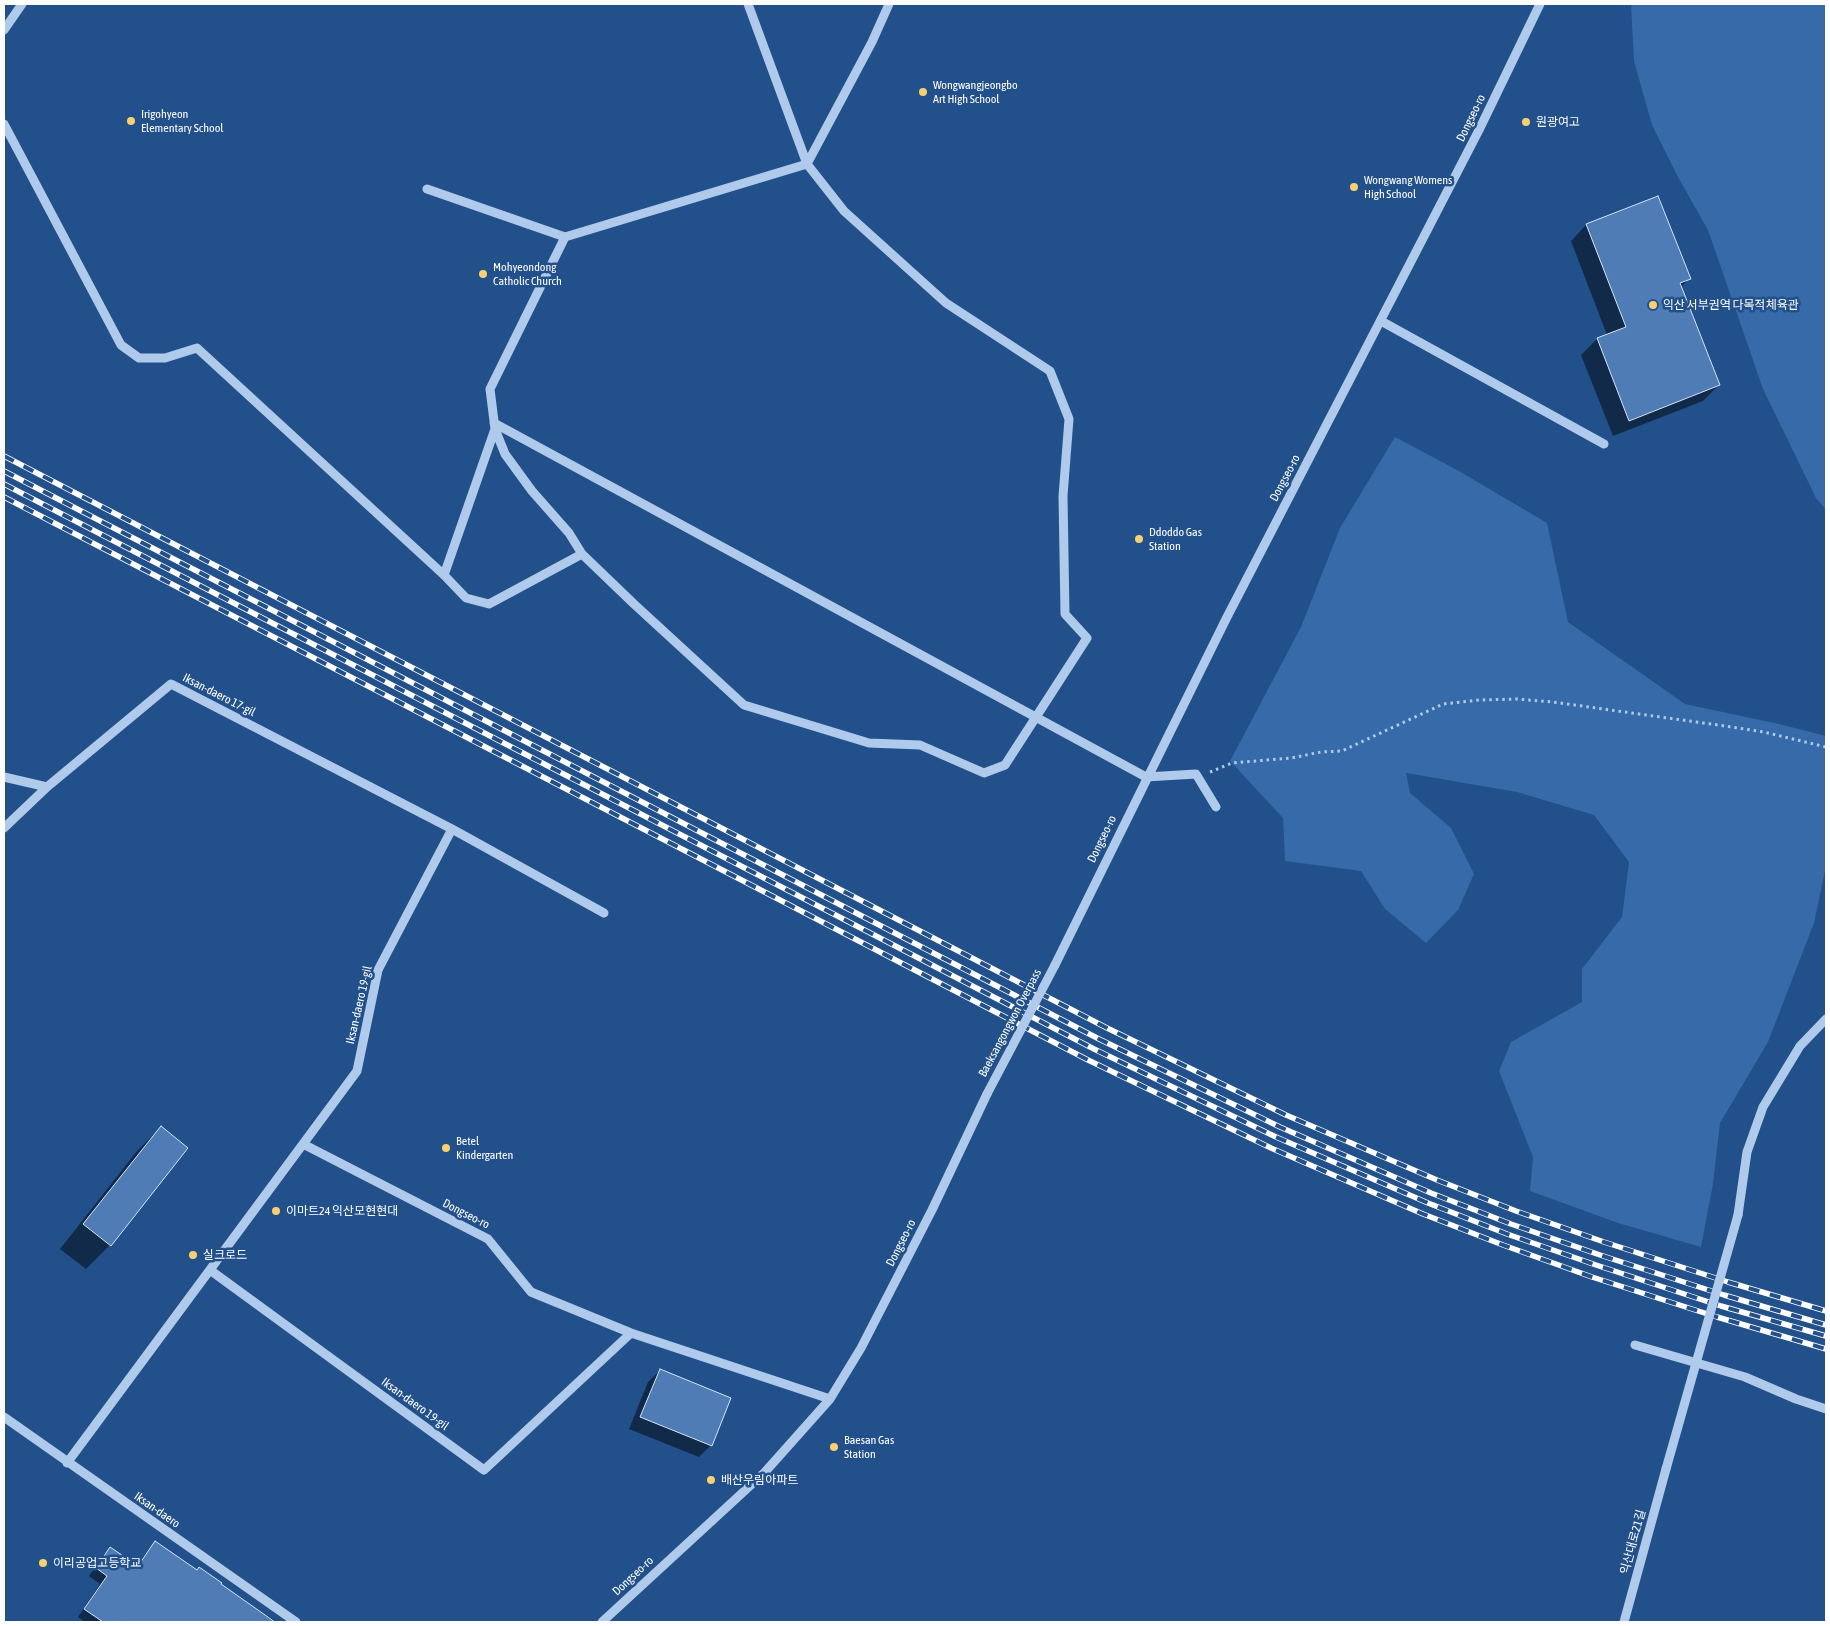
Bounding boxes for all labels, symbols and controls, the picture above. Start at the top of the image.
place label: Wongwangjeongbo Art High School [933,78,1018,106]
marker: Wongwangjeongbo Art High School [917,86,929,98]
street label: Dongseo-ro [1453,92,1489,144]
place label: Irigohyeon Elementary School [141,107,223,135]
marker: Irigohyeon Elementary School [125,115,137,127]
place label: 원광여고 [1536,115,1580,129]
marker: 원광여고 [1520,116,1532,128]
place label: Wongwang Womens High School [1364,173,1452,201]
marker: Wongwang Womens High School [1348,181,1360,193]
place label: Mohyeondong Catholic Church [493,260,562,288]
marker: Mohyeondong Catholic Church [477,268,489,280]
place label: 익산 서부권역 다목적체육관 [1663,298,1799,312]
marker: 익산 서부권역 다목적체육관 [1647,299,1659,311]
street label: Dongseo-ro [1267,452,1303,504]
place label: Ddoddo Gas Station [1149,525,1202,553]
marker: Ddoddo Gas Station [1133,533,1145,545]
street label: Iksan-daero 17-gil [180,670,258,720]
street label: Dongseo-ro [1084,813,1120,865]
street label: Iksan-daero 19-gil [343,964,375,1046]
street label: Baeksangongwon Overpass [976,967,1044,1079]
place label: Betel Kindergarten [456,1134,513,1162]
marker: Betel Kindergarten [440,1142,452,1154]
street label: Dongseo-ro [440,1196,492,1232]
place label: 이마트24 익산모현현대 [286,1204,398,1218]
marker: 이마트24 익산모현현대 [270,1205,282,1217]
street label: Dongseo-ro [883,1217,919,1269]
place label: 실크로드 [203,1248,247,1262]
marker: 실크로드 [187,1249,199,1261]
street label: Iksan-daero 19-gil [378,1375,452,1433]
place label: Baesan Gas Station [844,1433,894,1461]
marker: Baesan Gas Station [828,1441,840,1453]
place label: 배산우림아파트 [721,1473,798,1487]
marker: 배산우림아파트 [705,1474,717,1486]
street label: Iksan-daero [131,1489,183,1531]
street label: 익산대로21길 [1617,1508,1649,1576]
street label: Dongseo-ro [610,1553,656,1599]
place label: 이리공업고등학교 [53,1556,141,1570]
marker: 이리공업고등학교 [37,1557,49,1569]

